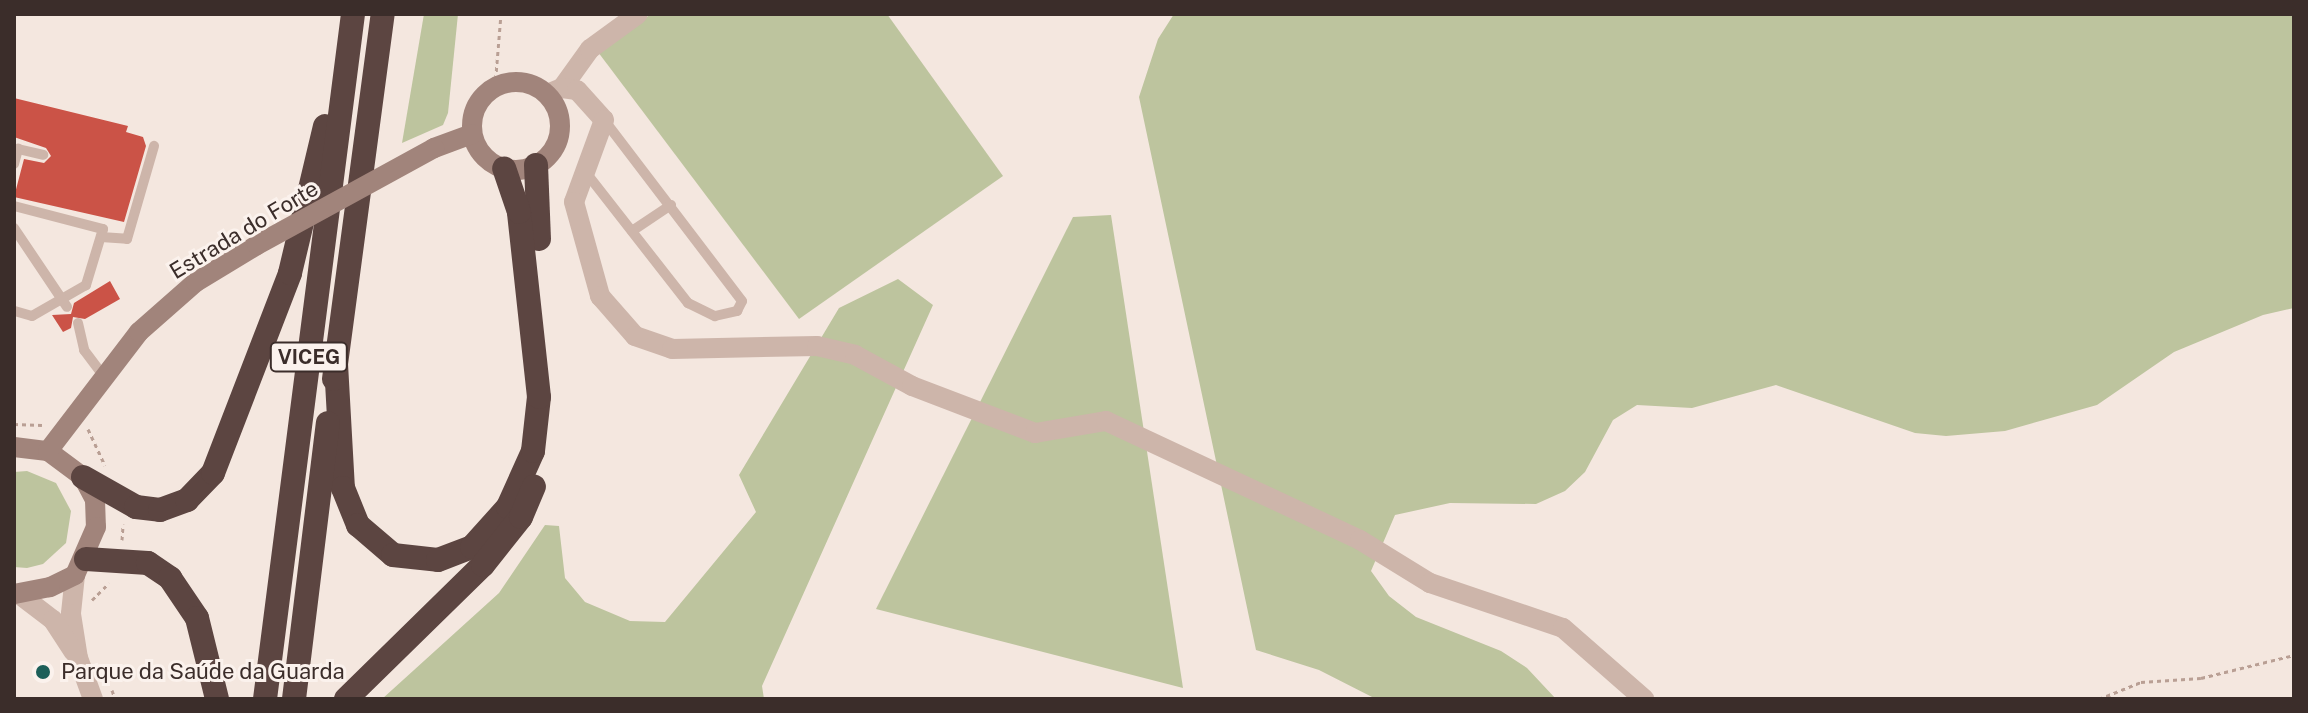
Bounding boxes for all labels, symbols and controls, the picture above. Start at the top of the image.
street label: Estrada do Forte [165,175,323,285]
road number: VICEG [269,341,349,373]
place label: Parque da Saúde da Guarda [61,659,346,685]
marker: Parque da Saúde da Guarda [32,661,54,683]

